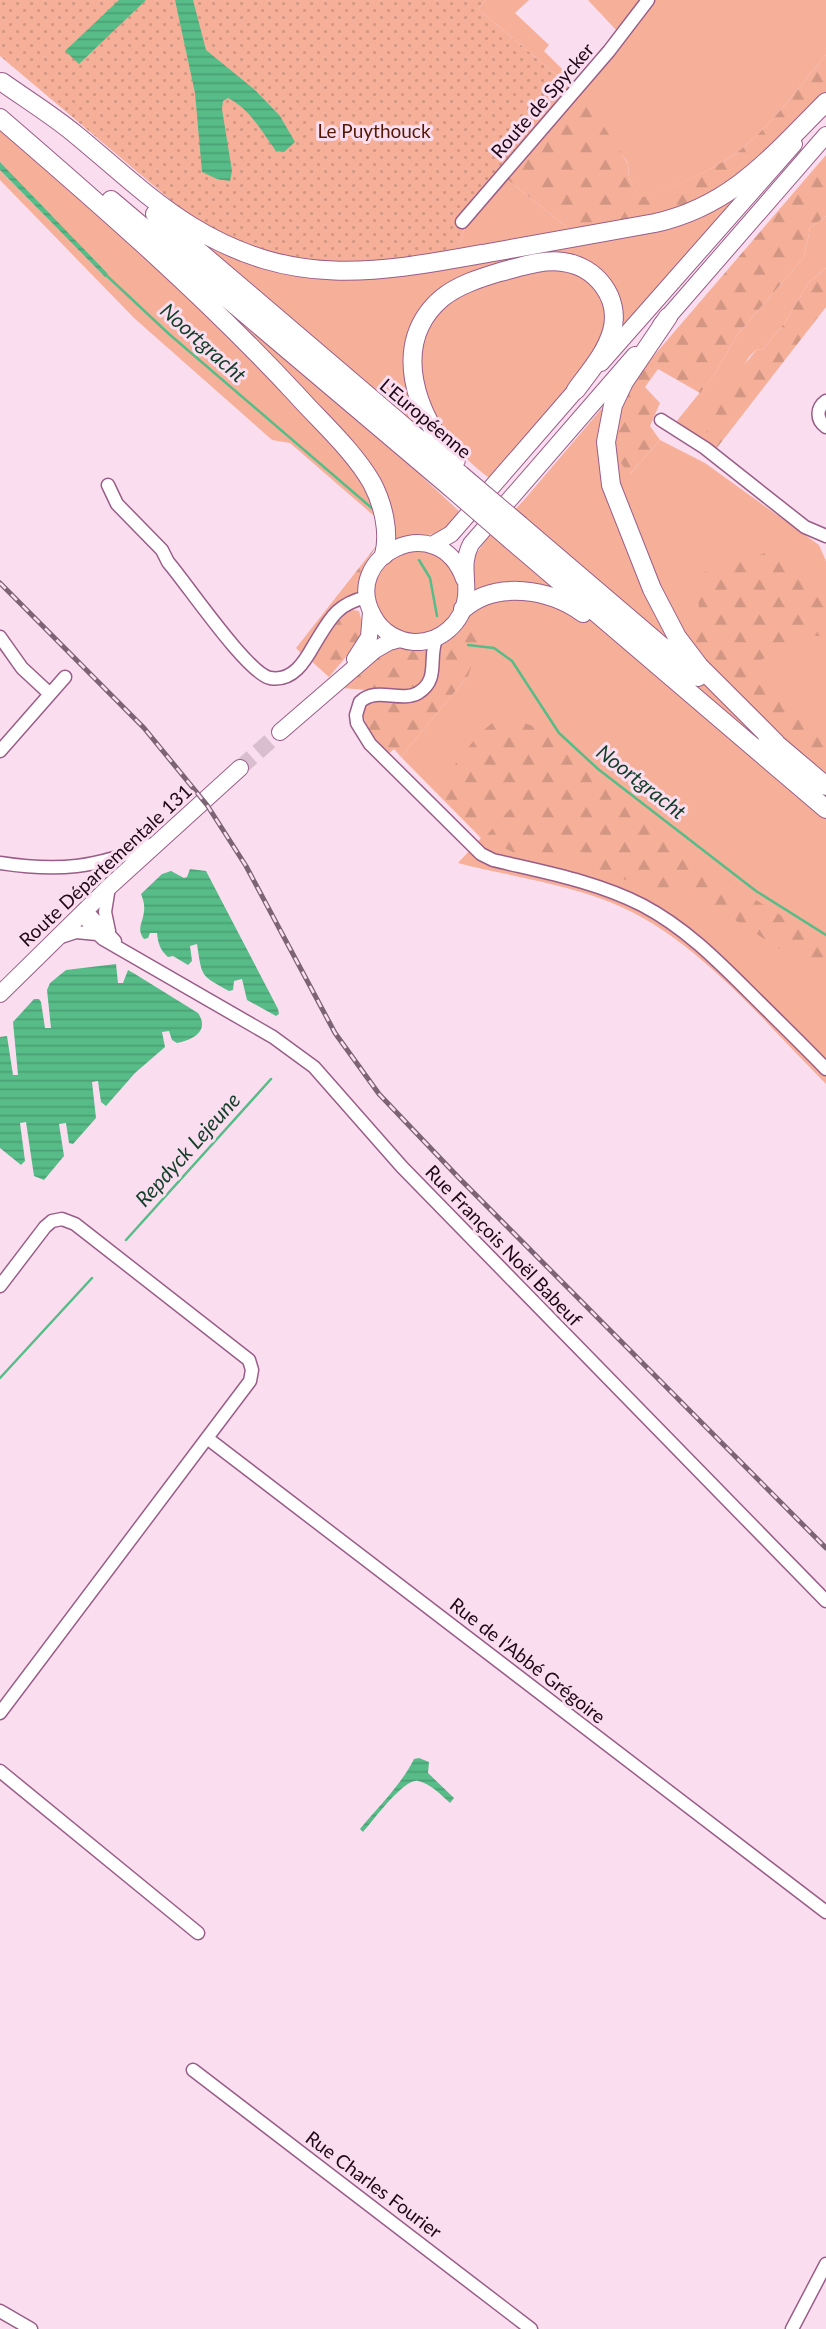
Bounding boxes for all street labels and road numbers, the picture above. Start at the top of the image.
street label: Route de Spycker [486,38,598,162]
street label: L'Européenne [376,373,476,463]
street label: Route Départementale 131 [14,779,196,951]
street label: Rue François Noël Babeuf [421,1160,587,1331]
street label: Rue de l'Abbé Grégoire [446,1592,610,1728]
street label: Rue Charles Fourier [302,2125,446,2243]

